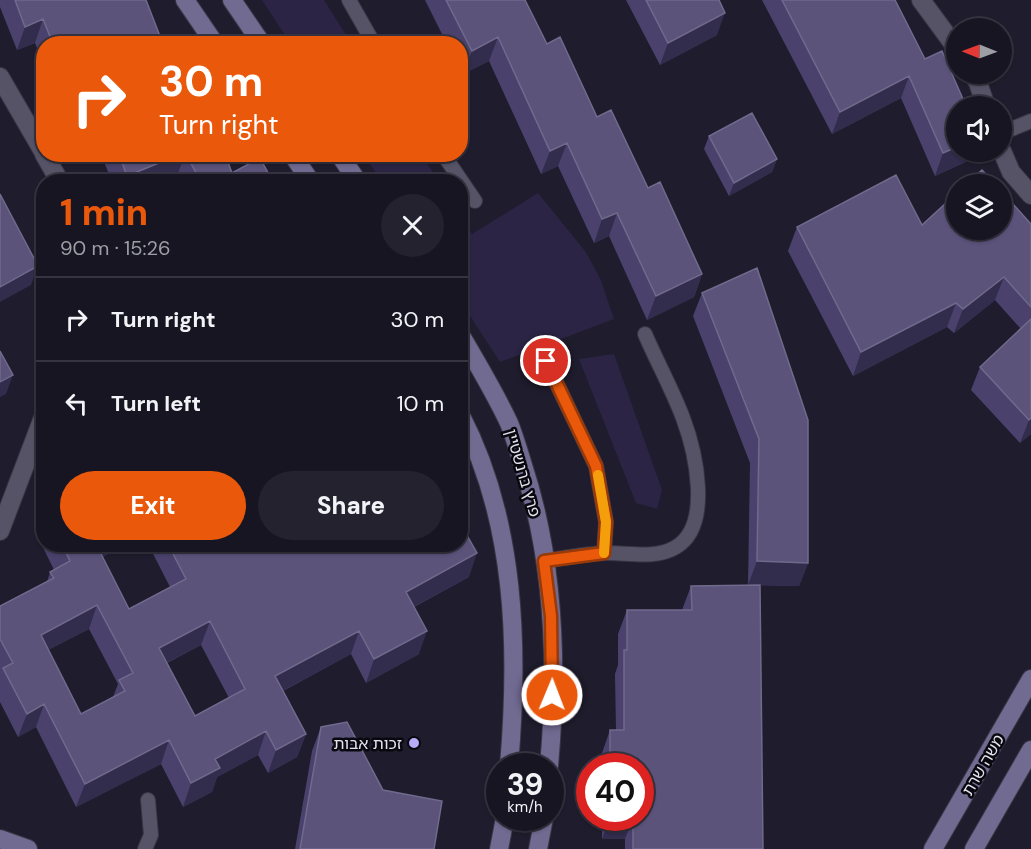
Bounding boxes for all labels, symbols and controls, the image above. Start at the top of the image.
north arrow [946,18,1012,84]
map controls [946,18,1012,240]
text: 30 m [159,54,263,109]
icon: right [60,60,138,138]
button: sound [946,96,1012,162]
text: Turn right [159,107,279,142]
button: layers [946,174,1012,240]
text: 1 min [60,189,148,236]
button: close [381,194,444,257]
text: 90 m · 15:26 [60,235,171,261]
icon: right [60,303,93,336]
text: Turn right [111,305,216,334]
text: 30 m [390,305,444,334]
pin [520,335,571,386]
icon: arrive [529,344,562,377]
icon: left [60,387,93,420]
text: Turn left [111,389,201,418]
text: 10 m [397,389,444,418]
street label: פרץ ברנשטיין [500,427,546,519]
button: Exit [60,471,246,540]
button: Share [258,471,444,540]
position arrow [520,663,584,727]
street label: משה שרת [957,731,1009,799]
place label: זכות אבות [333,733,402,754]
marker: זכות אבות [407,736,421,750]
speed limit sign: 40 [576,753,654,831]
text: 39 [507,765,543,804]
text: km/h [507,797,543,817]

